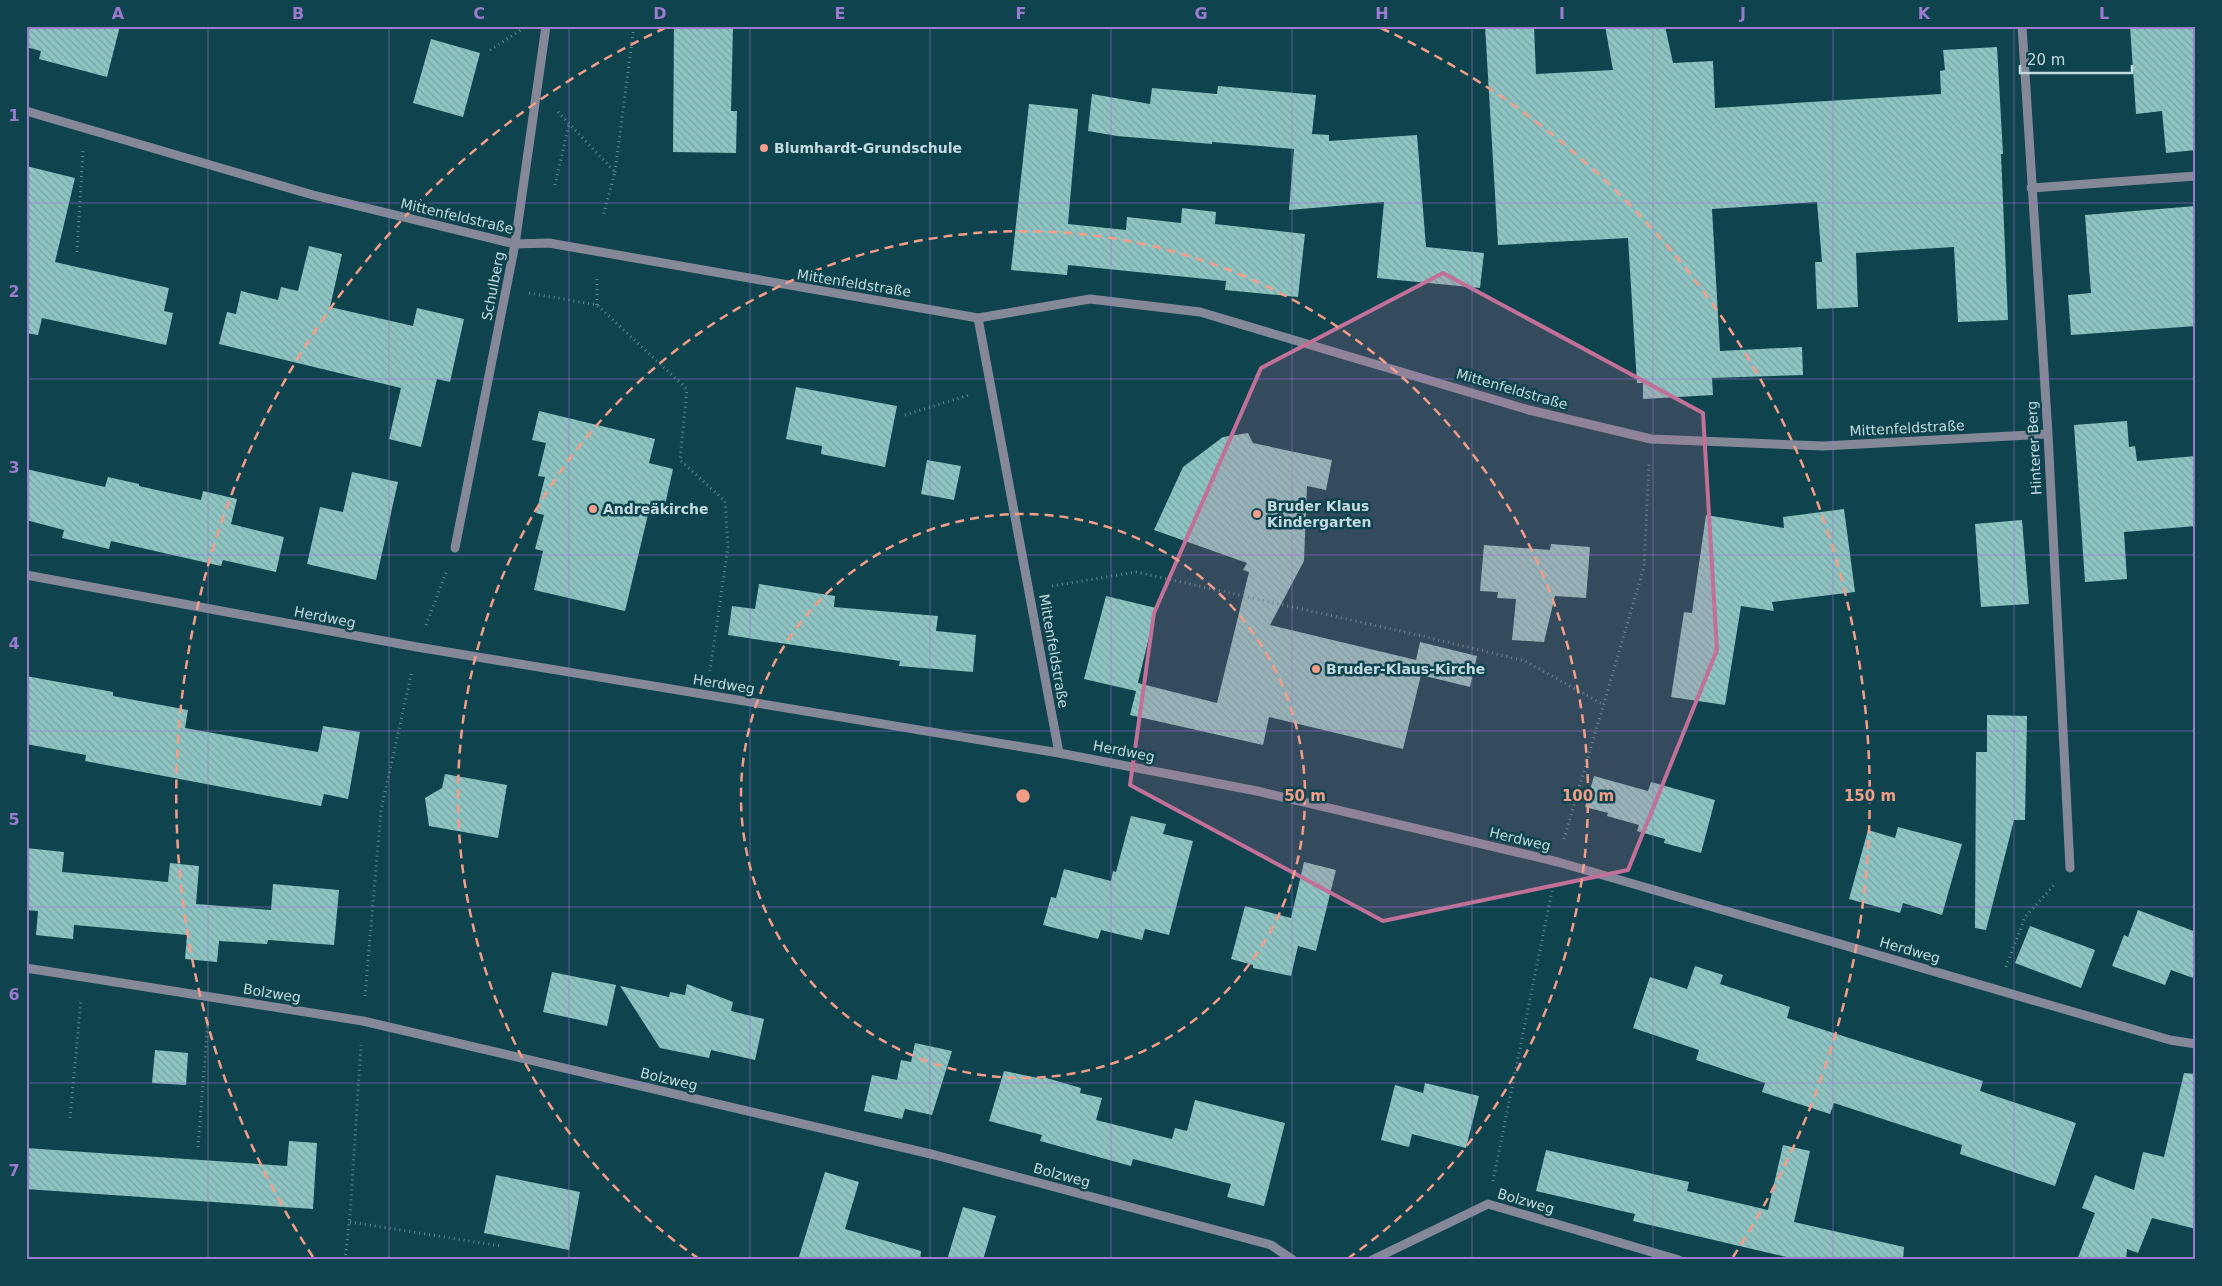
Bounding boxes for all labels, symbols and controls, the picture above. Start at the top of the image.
text: A [112,4,125,23]
text: B [292,4,304,23]
text: C [473,4,485,23]
text: D [653,4,667,23]
text: E [835,4,845,23]
text: F [1016,4,1026,23]
text: G [1194,4,1208,23]
text: H [1375,4,1389,23]
text: I [1559,4,1565,23]
text: J [1739,4,1746,23]
text: K [1918,4,1931,23]
text: L [2099,4,2109,23]
scale bar [2020,42,2132,74]
text: 20 m [2027,51,2065,69]
text: 1 [8,106,20,125]
place label: Blumhardt-Grundschule [774,140,962,156]
marker: Blumhardt-Grundschule [758,142,770,154]
street label: Mittenfeldstraße [399,195,515,237]
street label: Schulberg [478,250,508,322]
street label: Mittenfeldstraße [796,266,912,300]
text: 2 [8,282,20,301]
street label: Mittenfeldstraße [1454,365,1570,413]
street label: Hinterer Berg [2024,401,2044,495]
street label: Mittenfeldstraße [1849,417,1965,439]
text: 3 [8,458,20,477]
place label: Bruder Klaus Kindergarten [1267,498,1372,530]
place label: Andreäkirche [603,501,708,517]
marker: Andreäkirche [587,503,599,515]
marker: Bruder Klaus Kindergarten [1251,508,1263,520]
street label: Mittenfeldstraße [1036,593,1072,709]
street label: Herdweg [293,603,357,631]
text: 4 [8,634,20,653]
place label: Bruder-Klaus-Kirche [1326,661,1485,677]
marker: Bruder-Klaus-Kirche [1310,663,1322,675]
street label: Herdweg [692,671,756,697]
street label: Herdweg [1092,737,1156,765]
centre of rings [1014,787,1032,805]
text: 50 m [1284,787,1326,805]
text: 100 m [1562,787,1614,805]
text: 150 m [1844,787,1896,805]
text: 5 [8,810,20,829]
street label: Herdweg [1488,824,1552,854]
street label: Herdweg [1878,934,1942,966]
street label: Bolzweg [242,981,302,1005]
text: 6 [8,985,20,1004]
street label: Bolzweg [639,1065,699,1093]
street label: Bolzweg [1032,1160,1092,1190]
text: 7 [8,1161,20,1180]
street label: Bolzweg [1496,1185,1556,1217]

